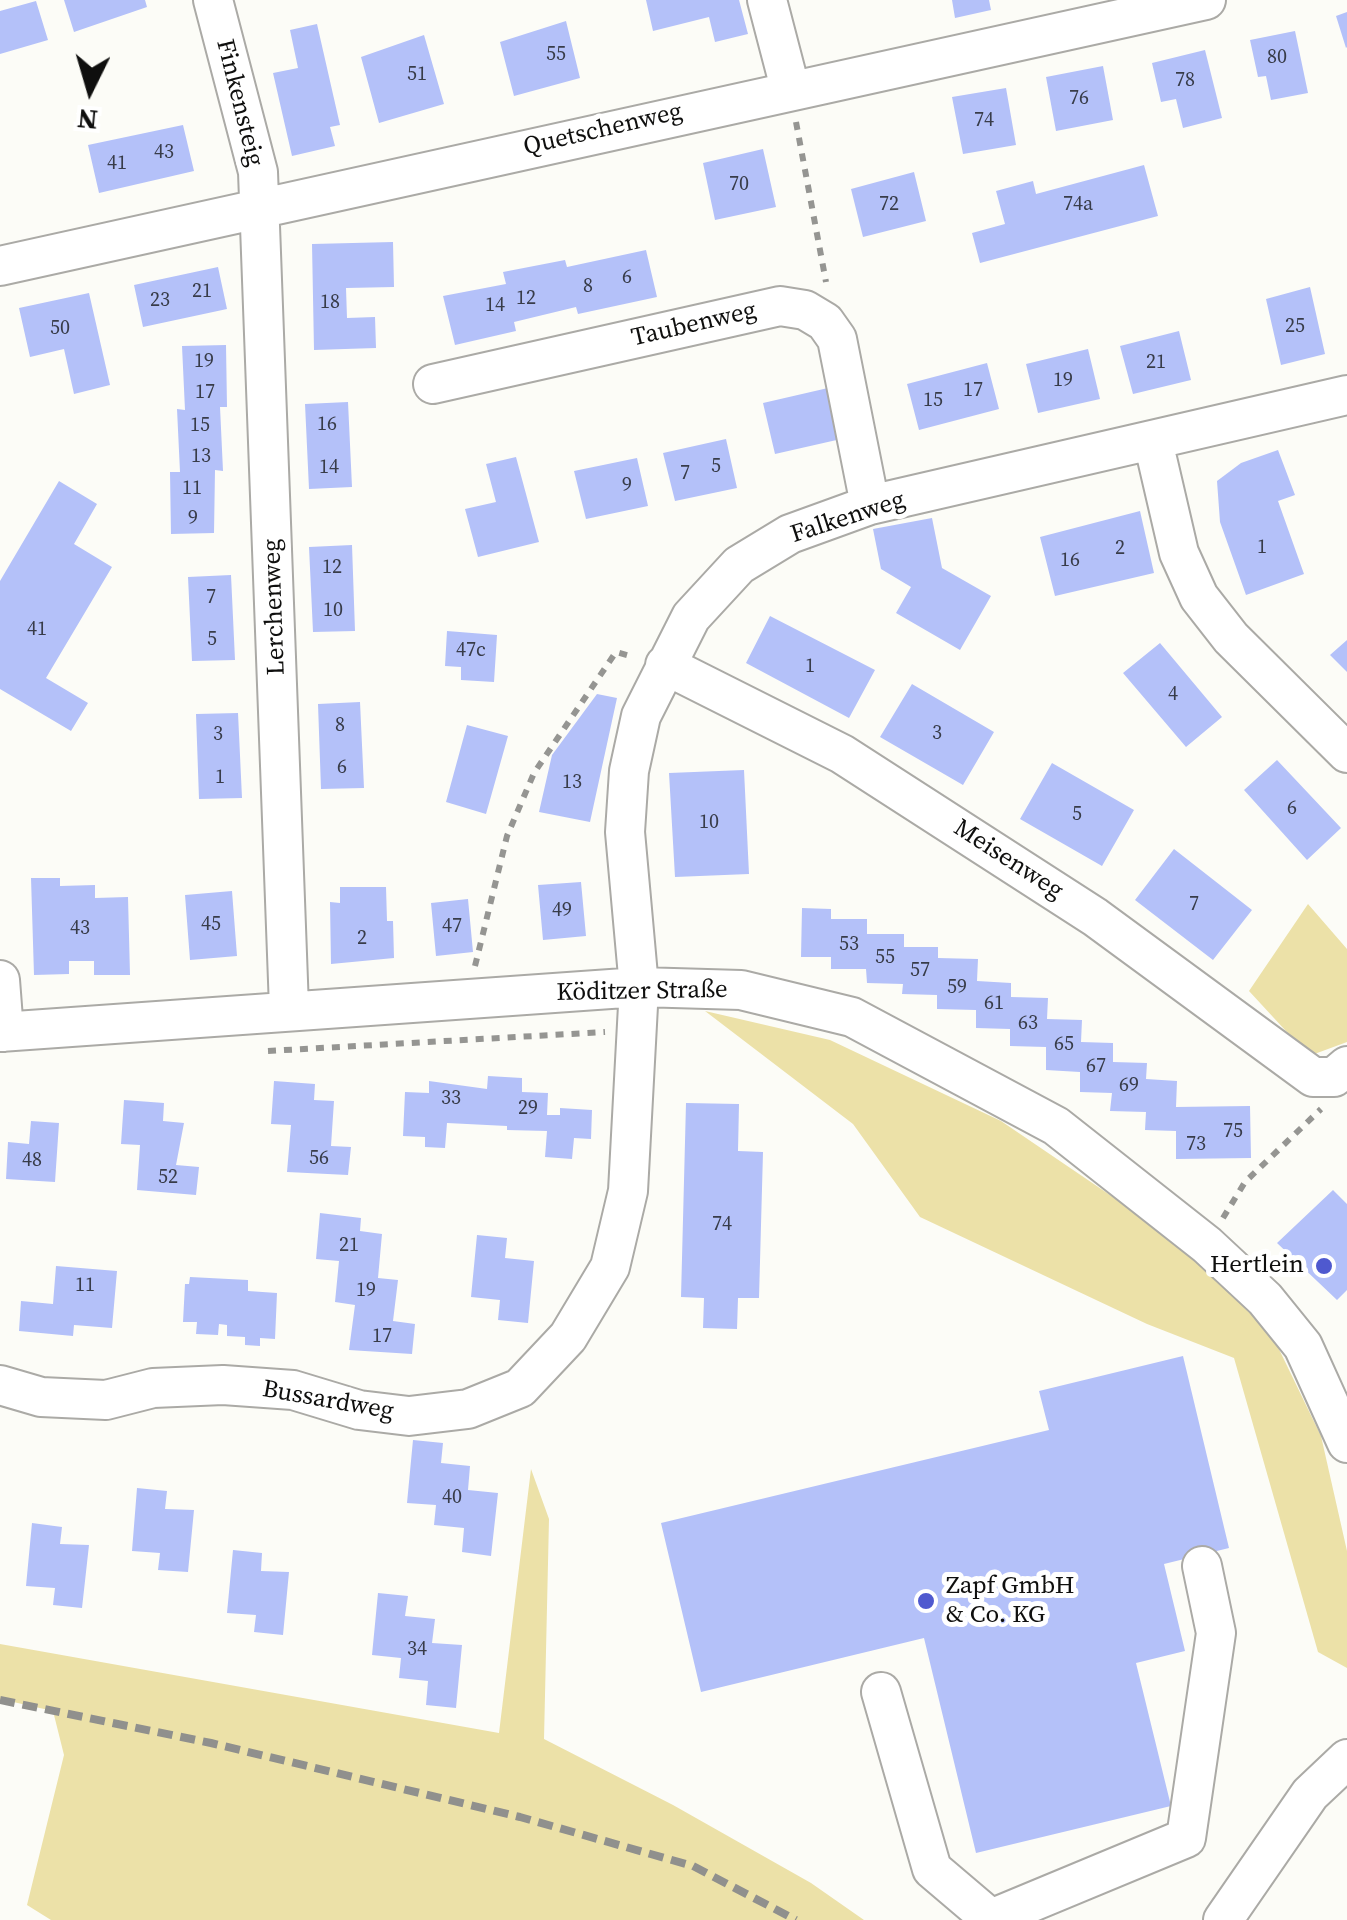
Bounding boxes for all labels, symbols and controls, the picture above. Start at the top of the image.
street label: Finkensteig [209,36,269,170]
north arrow [40,40,140,140]
house number: 55 [546,43,566,67]
house number: 80 [1267,46,1287,70]
house number: 51 [407,63,427,87]
house number: 78 [1175,69,1195,93]
house number: 76 [1069,87,1089,111]
street label: Quetschenweg [521,97,685,163]
text: N [76,100,99,140]
house number: 74 [974,109,994,133]
house number: 43 [154,141,174,165]
house number: 41 [107,152,127,176]
house number: 70 [729,173,749,197]
house number: 72 [879,193,899,217]
house number: 74a [1063,193,1093,217]
house number: 6 [622,266,632,290]
house number: 8 [583,275,593,299]
house number: 21 [192,280,212,304]
house number: 12 [516,287,536,311]
house number: 23 [150,289,170,313]
house number: 18 [320,291,340,315]
house number: 14 [485,294,505,318]
street label: Taubenweg [629,296,759,354]
house number: 25 [1285,315,1305,339]
house number: 50 [50,317,70,341]
house number: 19 [194,350,214,374]
house number: 21 [1146,351,1166,375]
house number: 19 [1053,369,1073,393]
house number: 17 [963,379,983,403]
house number: 17 [195,381,215,405]
house number: 15 [923,389,943,413]
house number: 16 [317,413,337,437]
house number: 15 [190,414,210,438]
house number: 13 [191,445,211,469]
house number: 5 [711,455,721,479]
house number: 14 [319,456,339,480]
house number: 7 [680,462,690,486]
house number: 9 [622,474,632,498]
house number: 11 [182,477,202,501]
street label: Falkenweg [787,485,909,551]
house number: 9 [188,507,198,531]
house number: 1 [1257,536,1267,560]
house number: 2 [1115,537,1125,561]
street label: Lerchenweg [258,538,292,676]
house number: 16 [1060,549,1080,573]
house number: 12 [322,556,342,580]
house number: 7 [206,586,216,610]
house number: 10 [323,599,343,623]
house number: 41 [27,618,47,642]
house number: 5 [207,628,217,652]
house number: 47c [456,639,486,663]
house number: 1 [805,655,815,679]
house number: 4 [1168,683,1178,707]
house number: 8 [335,714,345,738]
house number: 3 [932,722,942,746]
house number: 3 [213,723,223,747]
house number: 6 [337,756,347,780]
house number: 1 [215,766,225,790]
house number: 13 [562,771,582,795]
house number: 6 [1287,797,1297,821]
house number: 5 [1072,803,1082,827]
house number: 10 [699,811,719,835]
street label: Meisenweg [948,814,1068,906]
house number: 7 [1189,893,1199,917]
house number: 49 [552,899,572,923]
house number: 45 [201,913,221,937]
house number: 47 [442,915,462,939]
house number: 43 [70,917,90,941]
house number: 2 [357,927,367,951]
house number: 53 [839,933,859,957]
house number: 55 [875,946,895,970]
house number: 57 [910,959,930,983]
street label: Köditzer Straße [556,976,728,1008]
house number: 59 [947,976,967,1000]
house number: 61 [984,992,1004,1016]
house number: 63 [1018,1012,1038,1036]
house number: 65 [1054,1033,1074,1057]
house number: 67 [1086,1055,1106,1079]
house number: 69 [1119,1074,1139,1098]
house number: 33 [441,1087,461,1111]
house number: 29 [518,1097,538,1121]
house number: 75 [1223,1120,1243,1144]
house number: 73 [1186,1133,1206,1157]
house number: 56 [309,1147,329,1171]
house number: 48 [22,1149,42,1173]
house number: 52 [158,1166,178,1190]
house number: 74 [712,1213,732,1237]
house number: 21 [339,1234,359,1258]
place label: Hertlein [1210,1251,1304,1281]
marker: Hertlein [1313,1255,1335,1277]
house number: 11 [75,1274,95,1298]
house number: 19 [356,1279,376,1303]
house number: 17 [372,1325,392,1349]
street label: Bussardweg [260,1375,396,1427]
house number: 40 [442,1486,462,1510]
place label: Zapf GmbH & Co. KG [946,1572,1074,1631]
marker: Zapf GmbH & Co. KG [915,1590,937,1612]
house number: 34 [407,1638,427,1662]

